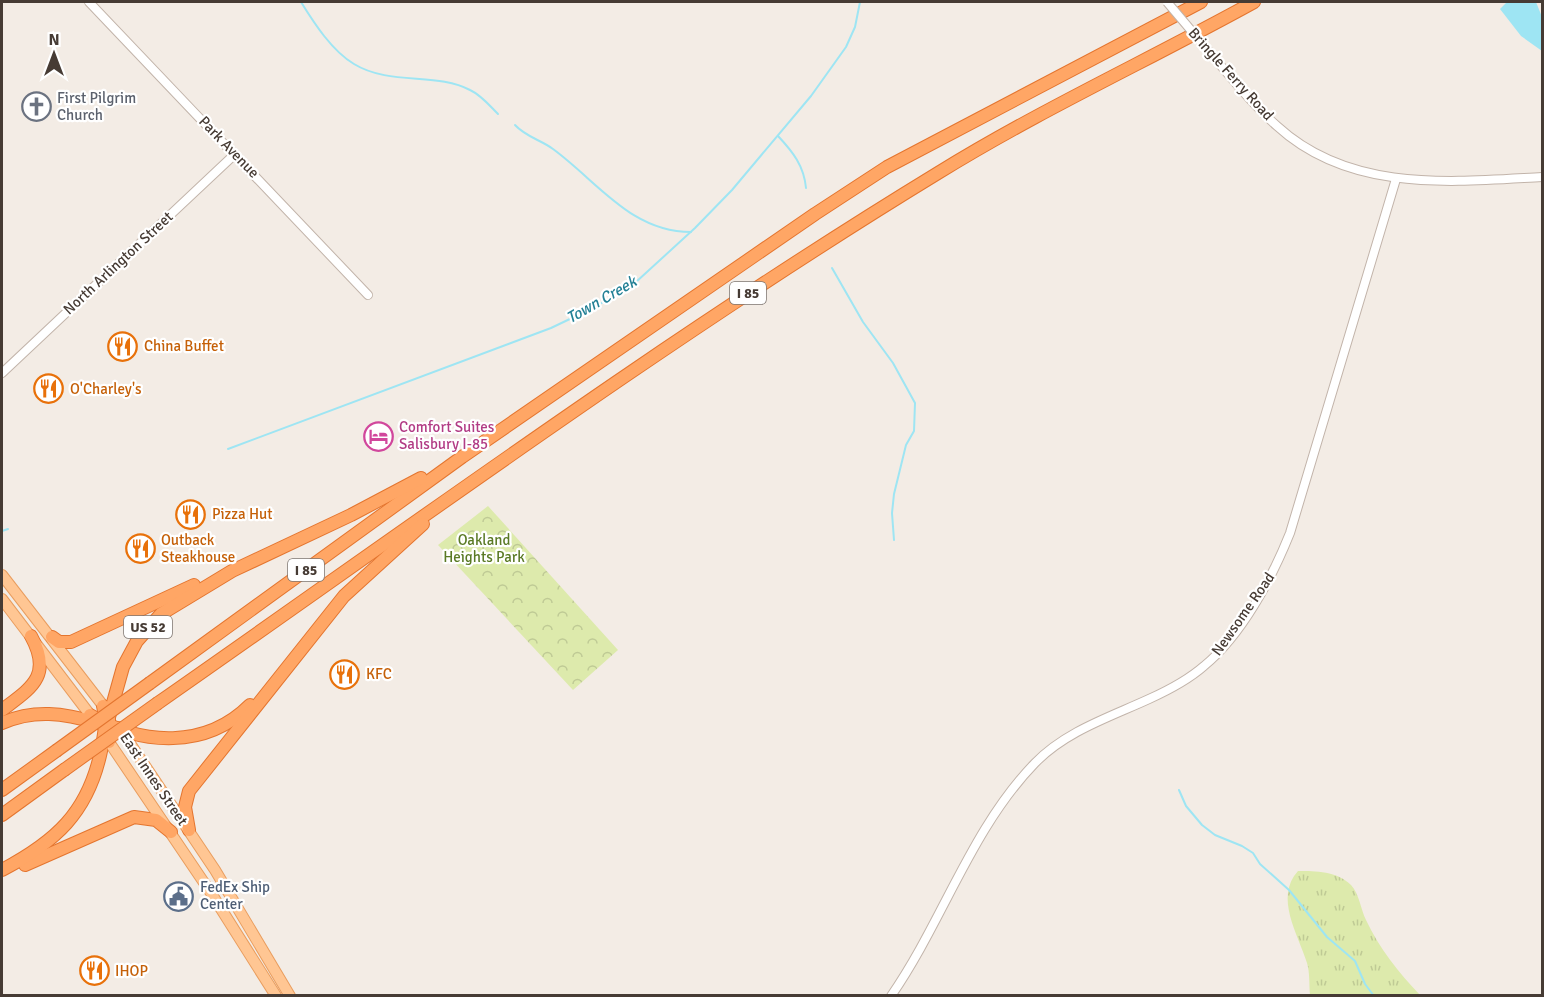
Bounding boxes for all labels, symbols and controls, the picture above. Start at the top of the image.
north arrow [24,24,84,84]
street label: Bringle Ferry Road [1185,24,1277,124]
text: N [48,30,60,50]
place label: First Pilgrim Church [57,89,136,124]
church icon: First Pilgrim Church [20,91,52,123]
street label: Park Avenue [195,112,263,182]
street label: North Arlington Street [59,208,177,318]
water label: Town Creek [563,271,642,328]
road number: I 85 [730,282,766,304]
restaurant icon: China Buffet [107,330,139,362]
place label: China Buffet [144,337,224,355]
restaurant icon: O'Charley's [33,373,65,405]
place label: O'Charley's [70,380,142,398]
place label: Comfort Suites Salisbury I-85 [399,418,495,453]
hotel icon: Comfort Suites Salisbury I-85 [362,420,394,452]
restaurant icon: Pizza Hut [175,498,207,530]
place label: Pizza Hut [212,505,272,523]
place label: Outback Steakhouse [161,531,235,566]
park label: Oakland Heights Park [443,531,525,566]
restaurant icon: Outback Steakhouse [124,533,156,565]
road number: I 85 [288,559,324,581]
street label: Newsome Road [1208,569,1278,659]
road number: US 52 [124,616,172,638]
restaurant icon: KFC [329,658,361,690]
place label: KFC [366,665,392,683]
street label: East Innes Street [116,729,192,829]
place label: FedEx Ship Center [200,878,270,913]
public building icon: FedEx Ship Center [163,880,195,912]
restaurant icon: IHOP [78,955,110,987]
place label: IHOP [115,962,148,980]

